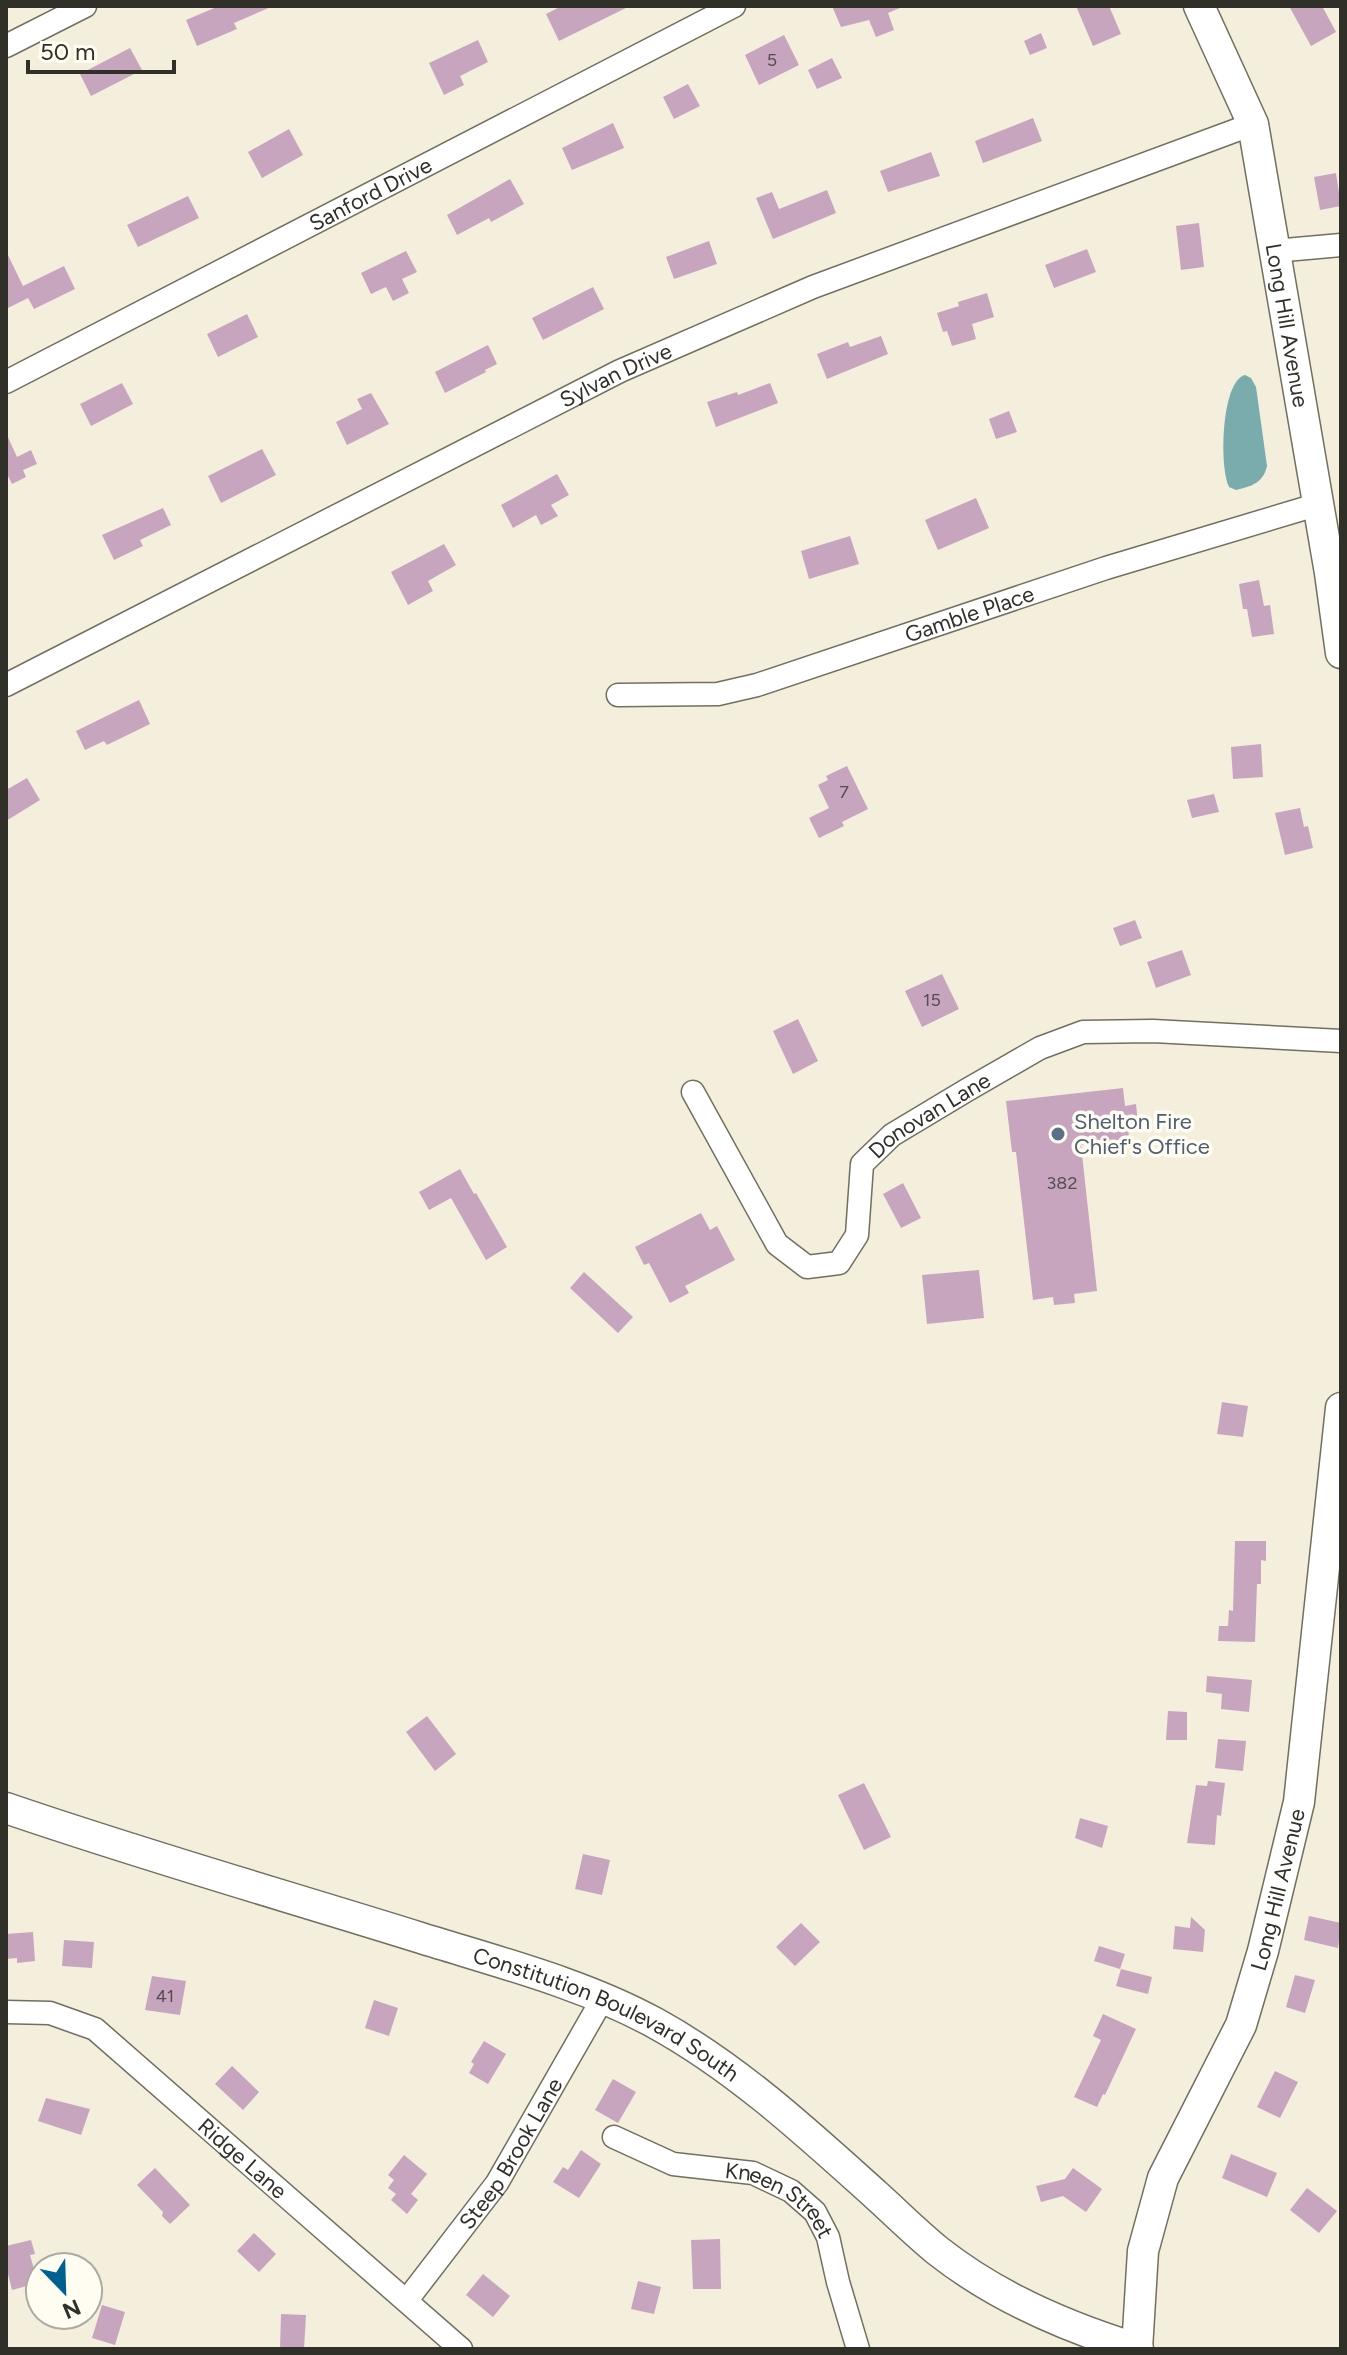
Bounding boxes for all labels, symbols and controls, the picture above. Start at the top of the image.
scale bar [28,24,174,74]
text: 50 m [40,37,96,66]
house number: 5 [767,49,777,71]
street label: Sanford Drive [304,151,436,237]
street label: Long Hill Avenue [1260,241,1315,409]
street label: Sylvan Drive [555,337,676,413]
street label: Gamble Place [901,580,1037,648]
house number: 7 [839,781,849,803]
house number: 15 [923,989,941,1011]
street label: Donovan Lane [863,1066,995,1164]
place label: Shelton Fire Chief's Office [1074,1108,1210,1160]
marker: Shelton Fire Chief's Office [1049,1125,1067,1143]
house number: 382 [1047,1172,1077,1194]
street label: Long Hill Avenue [1244,1806,1310,1974]
street label: Constitution Boulevard South [470,1941,745,2087]
house number: 41 [156,1985,174,2007]
street label: Steep Brook Lane [453,2073,568,2234]
street label: Ridge Lane [193,2112,293,2204]
street label: Kneen Street [724,2156,840,2242]
north arrow [24,2251,104,2331]
text: N [59,2293,85,2325]

